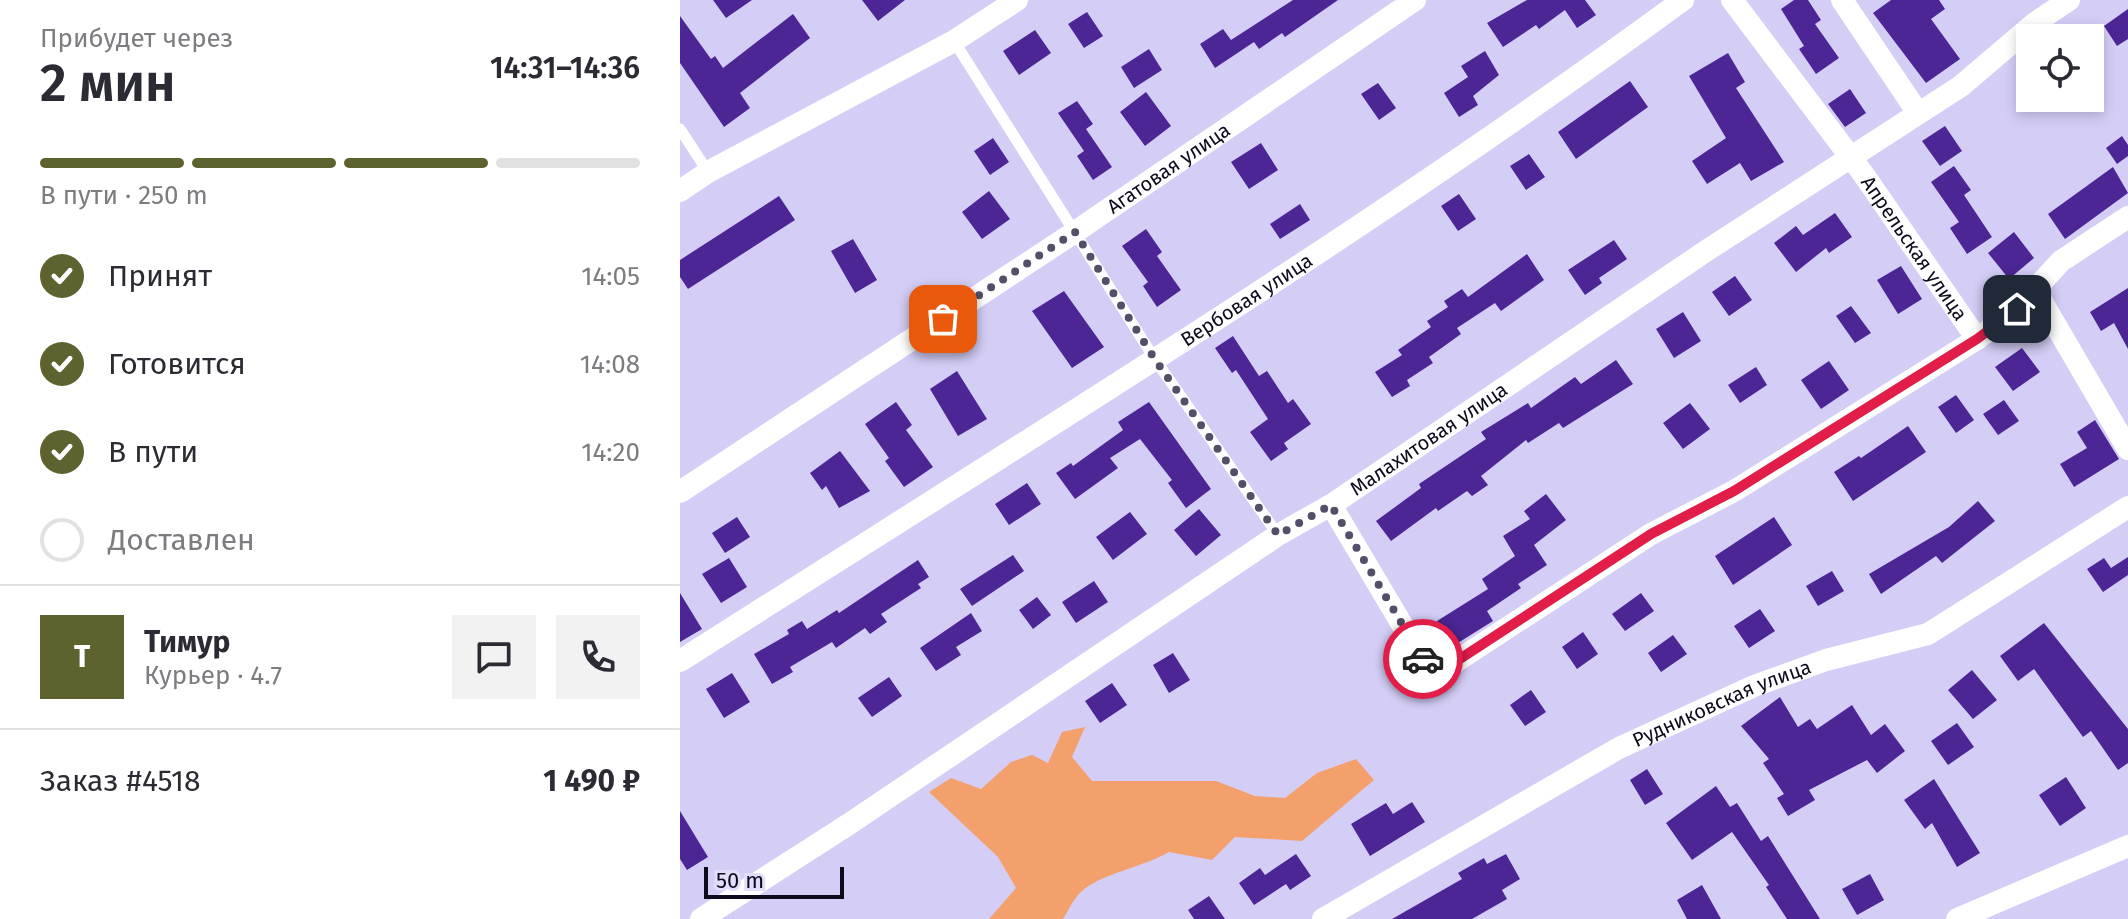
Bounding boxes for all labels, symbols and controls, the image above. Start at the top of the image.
text: Прибудет через [40,23,233,54]
map controls [2016,24,2104,112]
button: locate [2016,24,2104,112]
text: 14:31–14:36 [490,50,640,86]
text: 2 мин [40,52,176,115]
street label: Агатовая улица [1102,118,1235,219]
street label: Апрельская улица [1856,171,1973,325]
text: В пути · 250 m [40,180,208,211]
street label: Вербовая улица [1176,248,1317,351]
icon: check [40,254,84,298]
text: Принят [108,258,212,294]
text: 14:05 [581,261,640,292]
pin [1983,275,2051,343]
pin [909,285,977,353]
icon: home [1995,287,2039,331]
icon: bag [921,297,965,341]
icon: check [40,342,84,386]
text: Готовится [108,346,246,382]
text: 14:08 [580,349,640,380]
street label: Малахитовая улица [1345,377,1512,501]
icon: check [40,430,84,474]
text: В пути [108,434,198,470]
text: 14:20 [581,437,640,468]
text: Доставлен [108,522,255,558]
button: chat [452,615,536,699]
button: phone [556,615,640,699]
courier [1383,619,1463,699]
text: Тимур [144,624,230,660]
icon: car [1401,637,1445,681]
text: Т [74,639,90,675]
street label: Рудниковская улица [1629,654,1814,752]
text: Курьер · 4.7 [144,660,282,691]
text: Заказ #4518 [40,763,201,799]
text: 1 490 ₽ [543,763,640,799]
scale bar [704,863,844,899]
text: 50 m [716,867,764,894]

